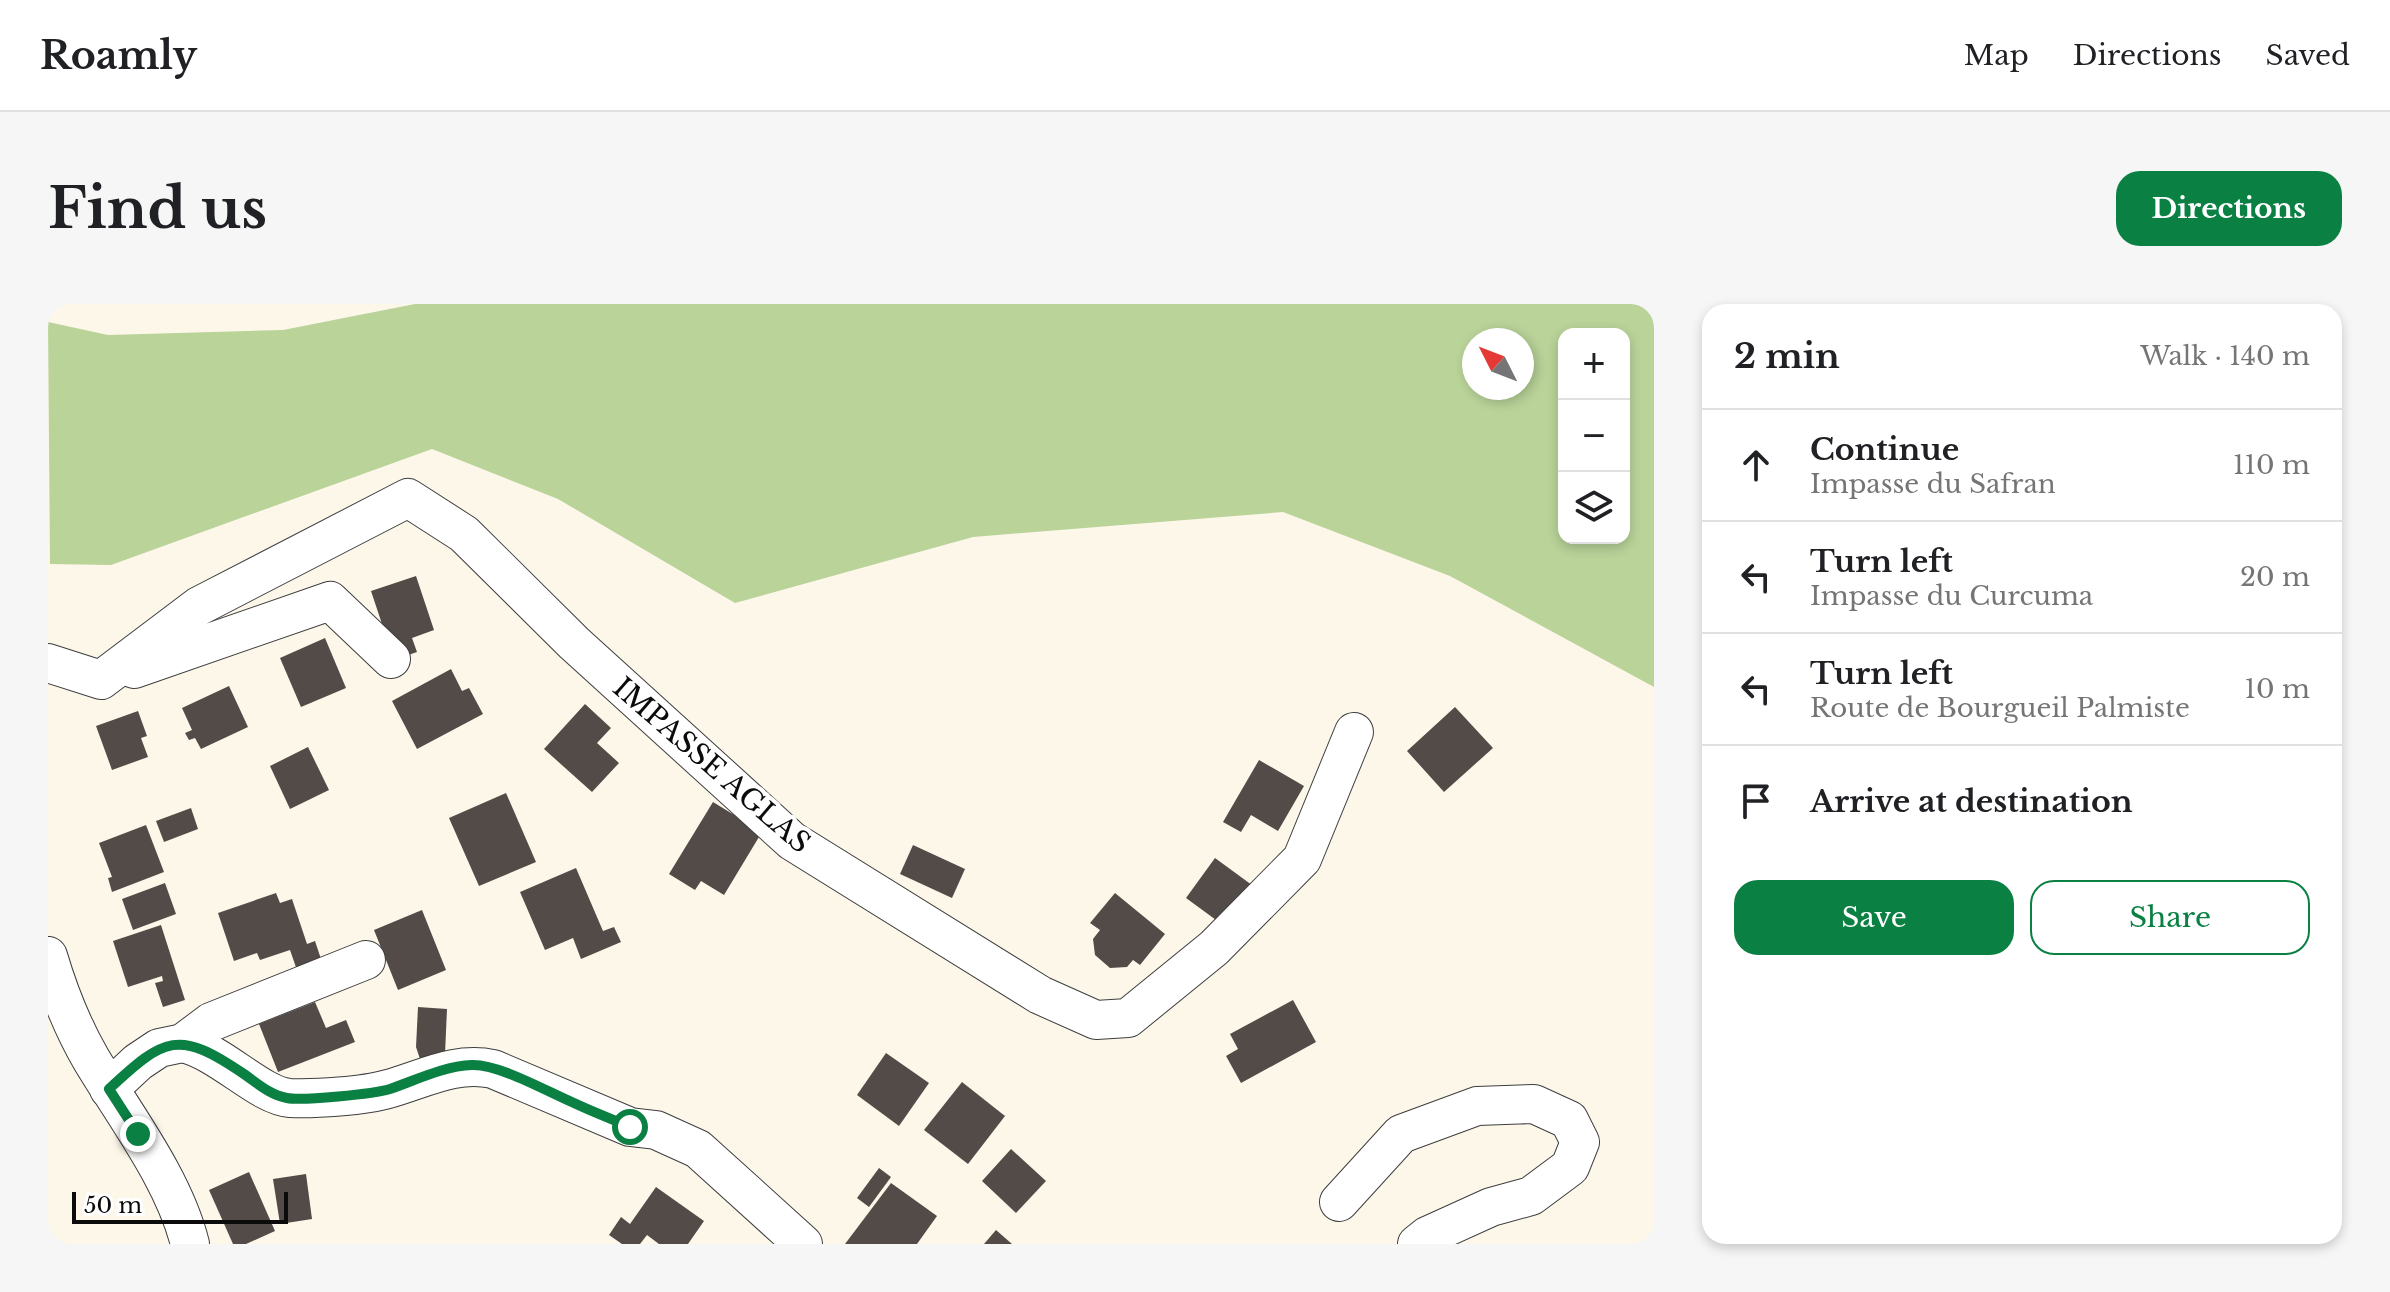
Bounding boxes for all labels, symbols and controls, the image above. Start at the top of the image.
text: Roamly [40,32,197,79]
text: Map [1964,38,2029,73]
text: Directions [2073,38,2222,73]
text: Saved [2266,38,2350,73]
button: Directions [2116,171,2342,246]
text: Find us [48,174,267,243]
north arrow [1462,328,1534,400]
map controls [1558,328,1630,544]
button: + [1558,328,1630,400]
text: 2 min [1734,335,1840,377]
text: Walk · 140 m [2140,340,2310,372]
button: − [1558,400,1630,472]
text: Continue [1810,431,1959,468]
icon: ahead [1734,443,1778,487]
text: 110 m [2233,449,2310,481]
text: Impasse du Safran [1810,468,2056,500]
button: layers [1558,472,1630,544]
text: Turn left [1810,543,1953,580]
icon: left [1734,555,1778,599]
text: 20 m [2240,561,2310,593]
text: Impasse du Curcuma [1810,580,2093,612]
text: Turn left [1810,655,1953,692]
icon: left [1734,667,1778,711]
street label: IMPASSE AGLAS [606,670,818,861]
text: 10 m [2244,673,2310,705]
text: Route de Bourgueil Palmiste [1810,692,2190,724]
icon: arrive [1734,779,1778,823]
text: Arrive at destination [1810,783,2133,820]
button: Save [1734,880,2014,955]
button: Share [2030,880,2310,955]
route start [612,1109,648,1145]
route end [120,1116,156,1152]
scale bar [72,1188,288,1224]
text: 50 m [84,1192,142,1219]

